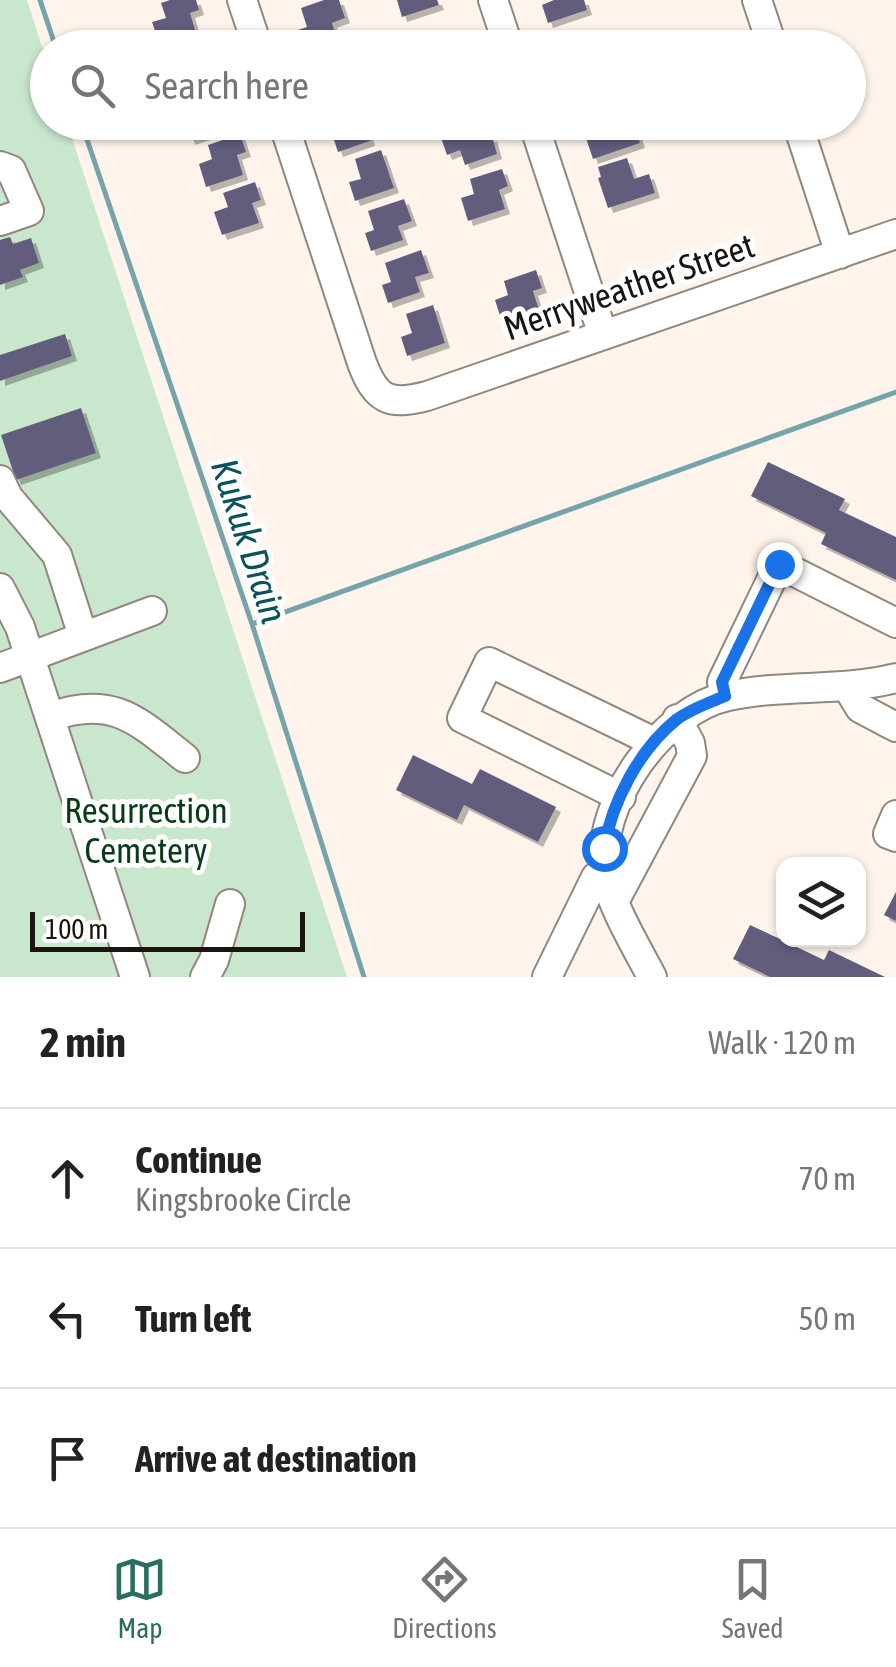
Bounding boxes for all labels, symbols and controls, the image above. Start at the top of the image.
search box [30,30,866,140]
icon: search [65,58,120,113]
text: Search here [145,64,309,107]
street label: Merryweather Street [498,224,759,348]
water label: Kukuk Drain [203,453,296,628]
route end [757,542,803,588]
park label: Resurrection Cemetery [64,790,228,870]
route start [582,826,628,872]
map controls [776,857,866,947]
button: layers [776,857,866,947]
scale bar [30,907,305,951]
text: 100 m [45,913,108,945]
text: 2 min [40,1018,126,1066]
text: Walk · 120 m [708,1024,856,1061]
text: Continue [135,1138,262,1181]
icon: ahead [40,1151,95,1206]
text: 70 m [798,1160,856,1197]
text: Kingsbrooke Circle [135,1181,351,1218]
icon: left [40,1291,95,1346]
text: Turn left [135,1297,251,1340]
text: 50 m [798,1300,856,1337]
icon: arrive [40,1431,95,1486]
text: Arrive at destination [135,1437,417,1480]
tab: Map [112,1552,167,1644]
tab: Directions [392,1552,497,1644]
tab: Saved [722,1552,784,1644]

